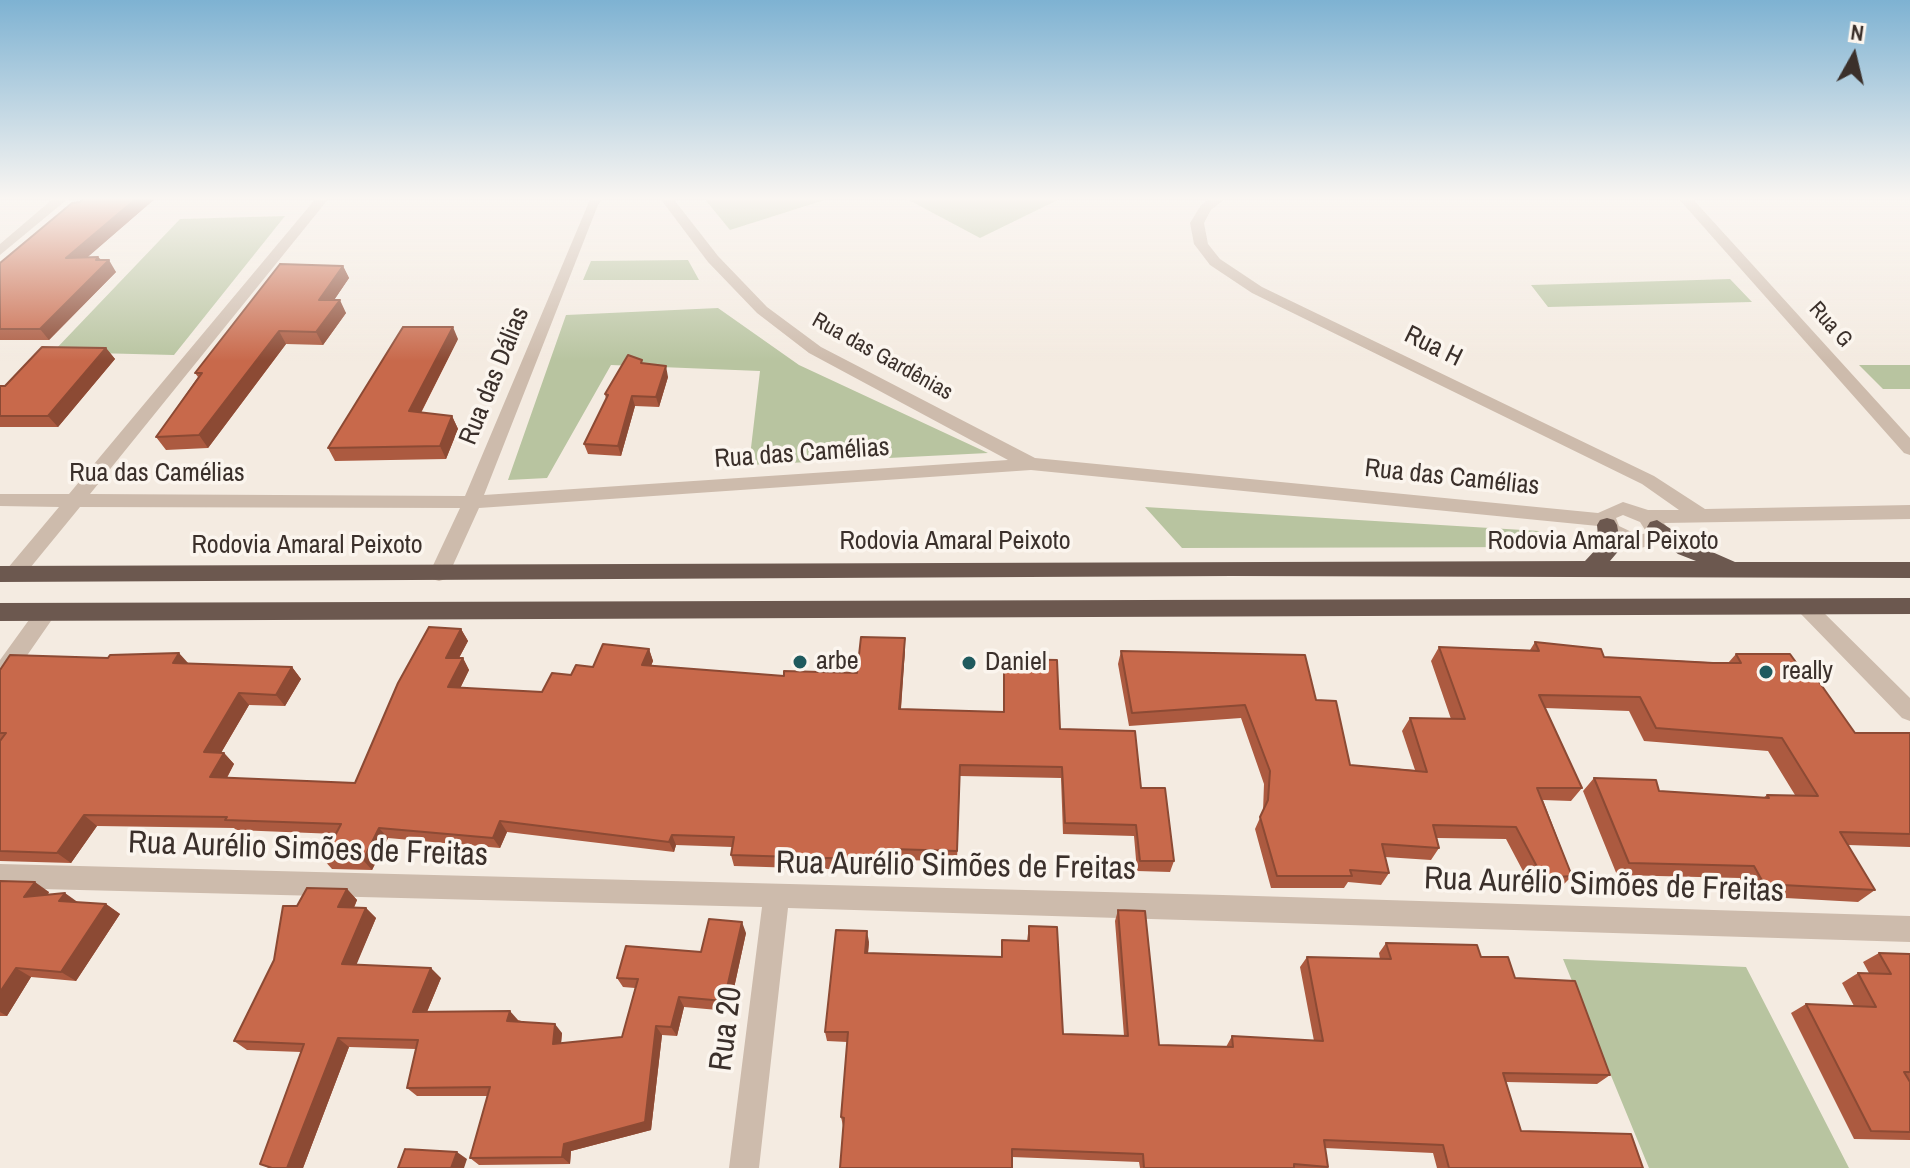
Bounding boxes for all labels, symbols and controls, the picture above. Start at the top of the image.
north arrow [1814,16,1894,96]
text: N [1849,16,1866,48]
street label: Rua G [1803,297,1857,353]
street label: Rua das Dálias [453,303,537,449]
street label: Rua das Gardênias [807,308,957,406]
street label: Rua H [1399,320,1467,374]
street label: Rua das Camélias [713,432,891,476]
street label: Rua das Camélias [1363,453,1541,503]
street label: Rua das Camélias [69,458,245,490]
street label: Rodovia Amaral Peixoto [839,526,1071,558]
street label: Rodovia Amaral Peixoto [1487,526,1719,558]
street label: Rodovia Amaral Peixoto [191,530,423,562]
place label: arbe [816,646,859,678]
place label: Daniel [985,647,1047,679]
marker: arbe [791,653,809,671]
marker: Daniel [960,654,978,672]
place label: really [1782,656,1833,688]
marker: really [1757,663,1775,681]
street label: Rua Aurélio Simões de Freitas [127,825,489,875]
street label: Rua Aurélio Simões de Freitas [776,845,1136,889]
street label: Rua Aurélio Simões de Freitas [1423,861,1785,911]
street label: Rua 20 [703,985,751,1073]

